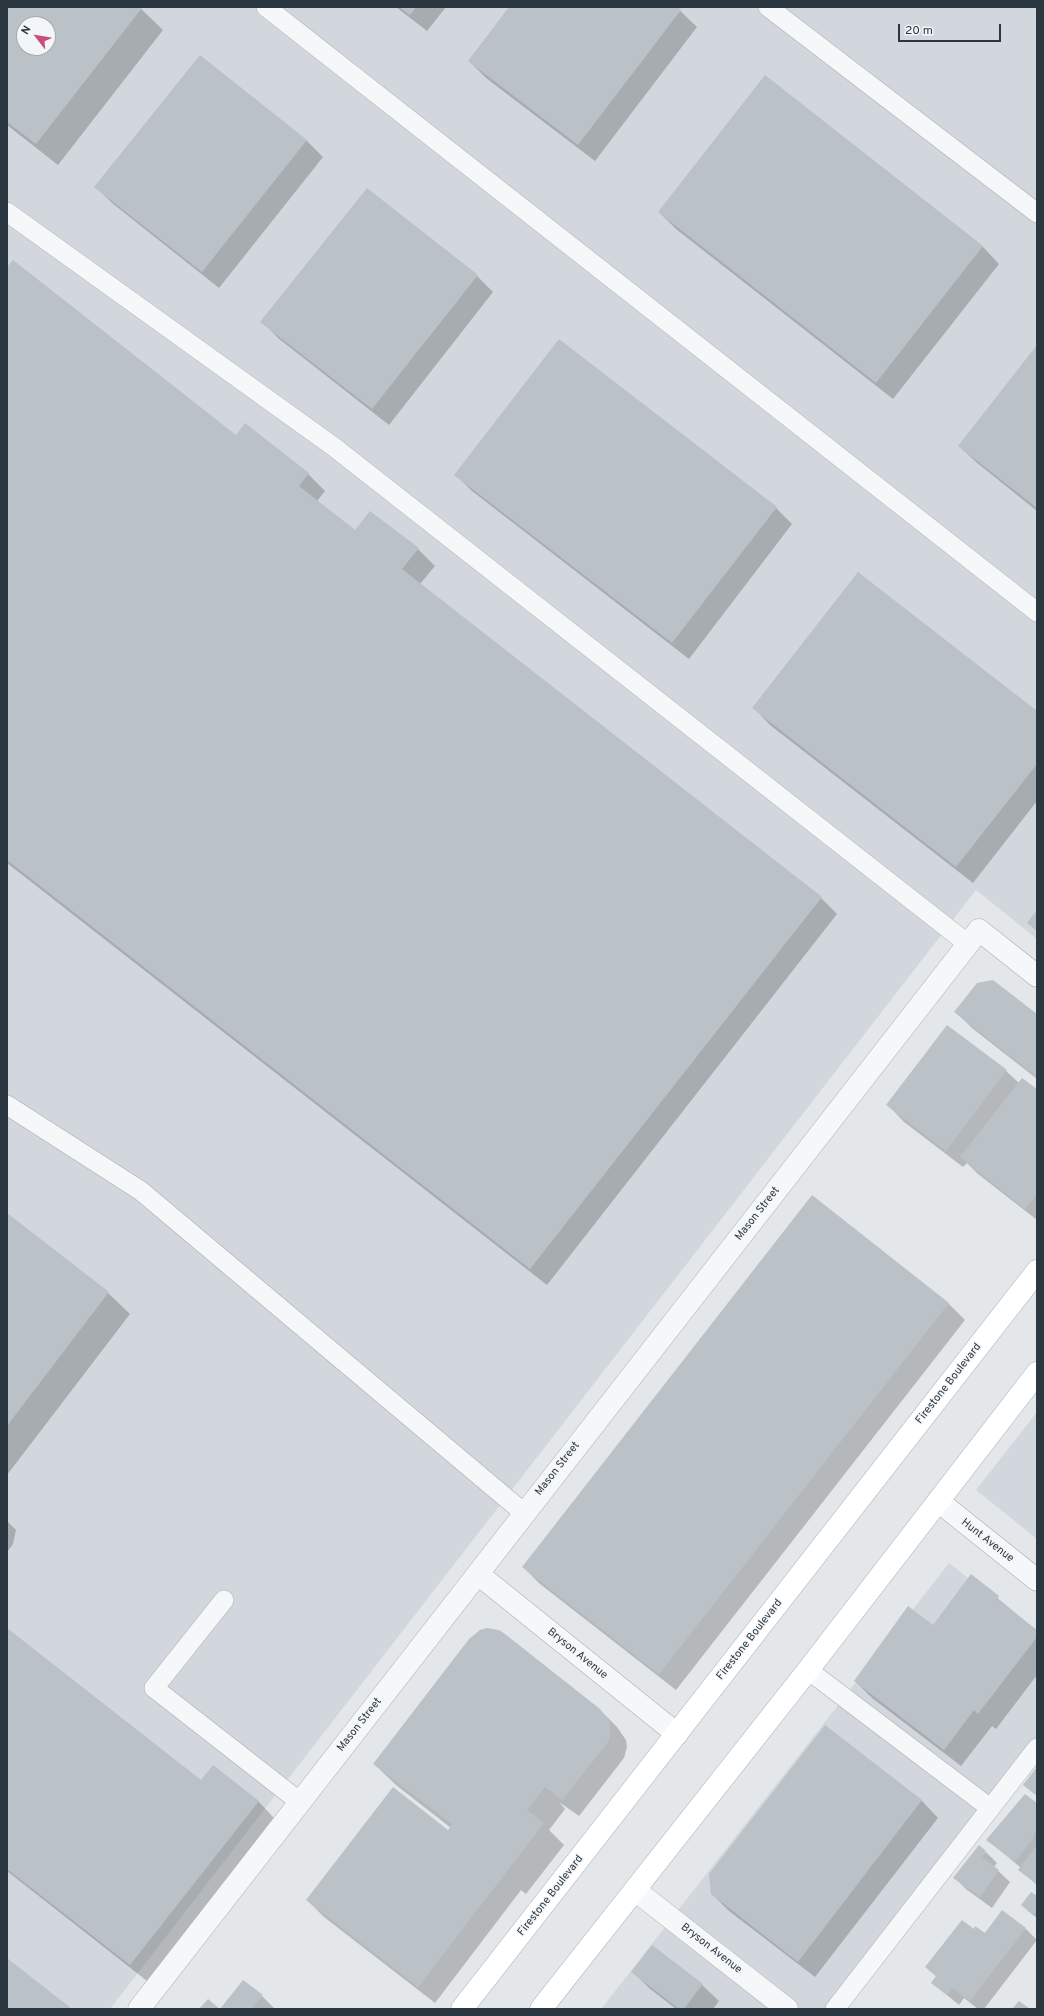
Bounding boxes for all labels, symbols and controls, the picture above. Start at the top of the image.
north arrow [16,16,56,56]
scale bar [900,16,1003,42]
text: N [19,23,35,37]
text: 20 m [905,23,933,39]
street label: Mason Street [733,1185,783,1243]
street label: Firestone Boulevard [913,1341,985,1427]
street label: Mason Street [533,1440,583,1498]
street label: Hunt Avenue [958,1516,1016,1566]
street label: Firestone Boulevard [714,1597,786,1683]
street label: Bryson Avenue [544,1626,610,1682]
street label: Mason Street [335,1696,385,1754]
street label: Firestone Boulevard [515,1853,587,1939]
street label: Bryson Avenue [678,1921,744,1977]

